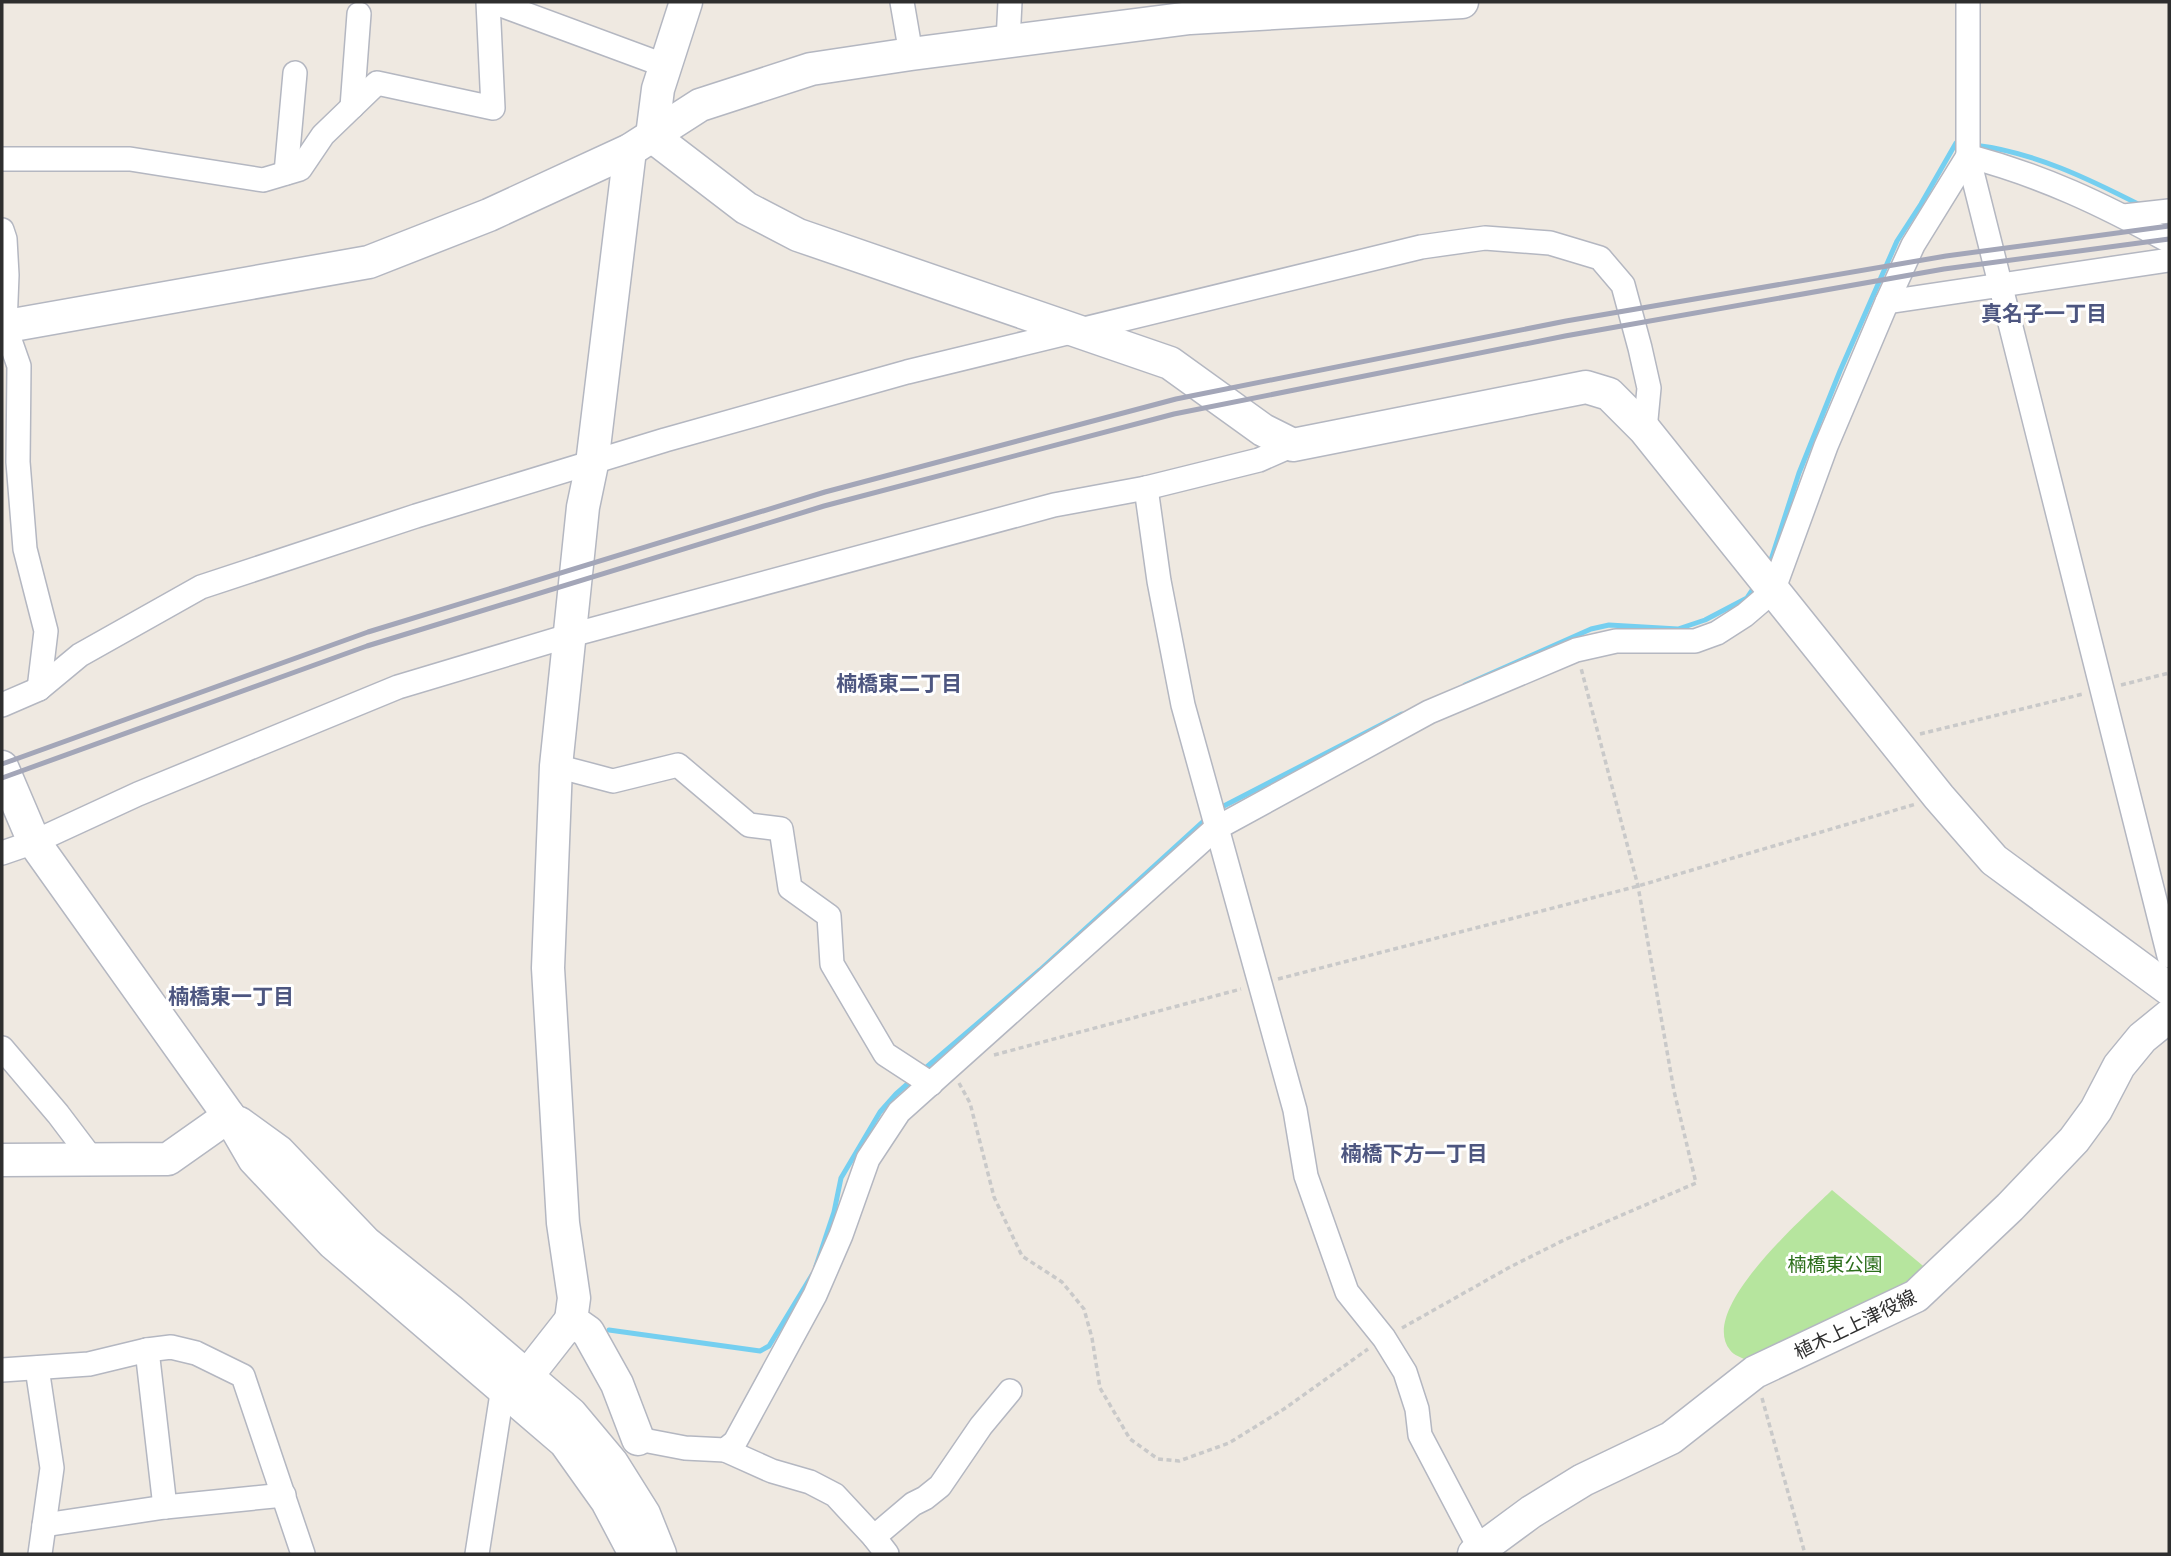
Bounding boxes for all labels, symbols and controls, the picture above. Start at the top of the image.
district label: 真名子一丁目 [1981,300,2107,326]
district label: 楠橋東二丁目 [836,670,962,696]
district label: 楠橋東一丁目 [168,983,294,1009]
district label: 楠橋下方一丁目 [1341,1140,1488,1166]
park label: 楠橋東公園 [1787,1252,1883,1276]
street label: 植木上上津役線 [1790,1284,1920,1364]

